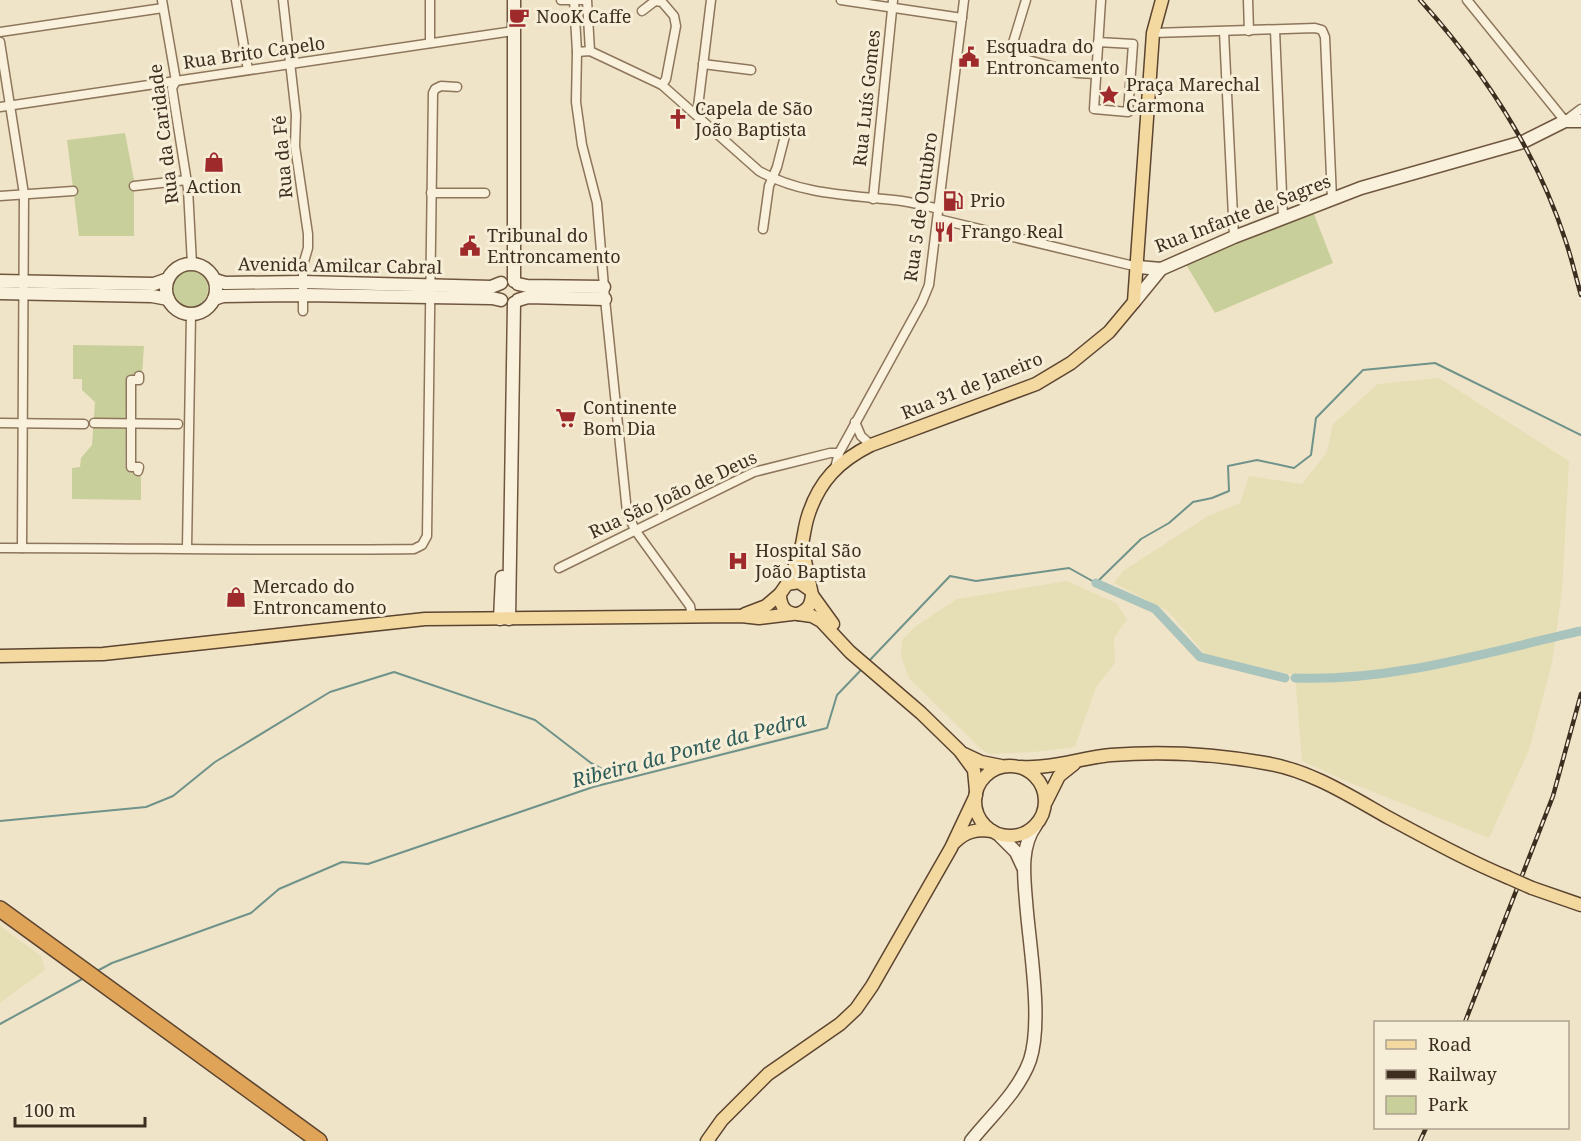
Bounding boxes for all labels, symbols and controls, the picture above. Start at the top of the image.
place label: NooK Caffe [536,4,631,28]
cafe icon: NooK Caffe [507,5,531,29]
street label: Rua Luís Gomes [847,28,885,167]
street label: Rua Brito Capelo [181,30,326,74]
place label: Esquadra do Entroncamento [986,34,1120,79]
public building icon: Esquadra do Entroncamento [957,45,981,69]
street label: Rua da Caridade [142,63,184,206]
place label: Praça Marechal Carmona [1126,72,1260,117]
place icon: Praça Marechal Carmona [1097,83,1121,107]
place label: Capela de São João Baptista [694,96,813,141]
church icon: Capela de São João Baptista [666,107,690,131]
street label: Rua da Fé [266,114,298,200]
street label: Rua 5 de Outubro [898,131,942,283]
shop icon: Action [202,150,226,174]
street label: Rua Infante de Sagres [1151,168,1334,258]
place label: Action [186,174,242,198]
place label: Prio [970,188,1006,212]
fuel station icon: Prio [941,189,965,213]
place label: Frango Real [961,219,1064,243]
restaurant icon: Frango Real [932,220,956,244]
place label: Tribunal do Entroncamento [487,223,621,268]
public building icon: Tribunal do Entroncamento [458,234,482,258]
street label: Avenida Amilcar Cabral [238,251,443,279]
street label: Rua 31 de Janeiro [897,346,1046,424]
place label: Continente Bom Dia [583,395,677,440]
supermarket icon: Continente Bom Dia [554,406,578,430]
street label: Rua São João de Deus [585,445,760,544]
place label: Hospital São João Baptista [754,538,867,583]
hospital icon: Hospital São João Baptista [726,549,750,573]
place label: Mercado do Entroncamento [253,574,387,619]
shop icon: Mercado do Entroncamento [224,585,248,609]
water label: Ribeira da Ponte da Pedra [568,705,809,794]
legend [1374,1021,1569,1129]
text: Road [1428,1032,1471,1056]
text: Railway [1428,1062,1498,1086]
scale bar [15,1090,146,1128]
text: Park [1428,1092,1468,1116]
text: 100 m [24,1098,76,1122]

